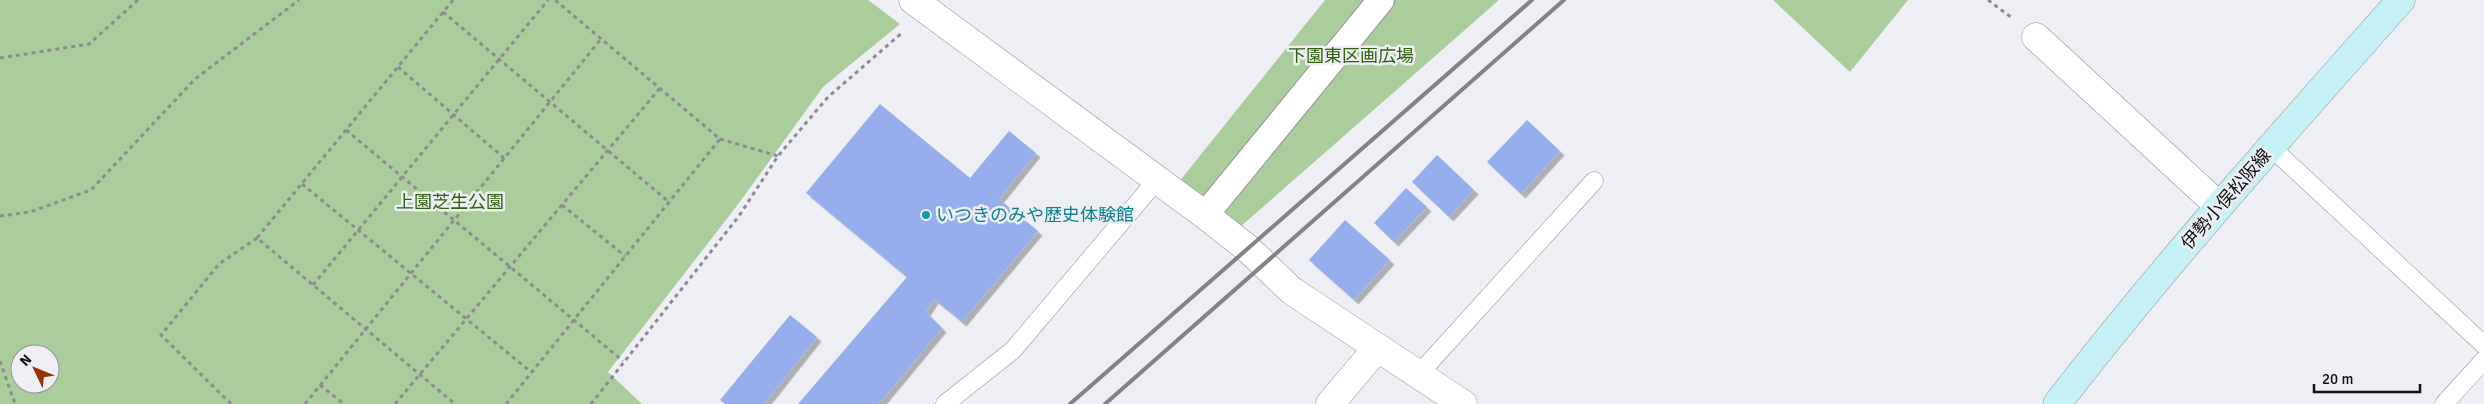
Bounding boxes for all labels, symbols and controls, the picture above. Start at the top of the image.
park label: 下園東区画広場 [1288,45,1414,67]
street label: 伊勢小俣松阪線 [2176,144,2276,254]
park label: 上園芝生公園 [396,191,504,213]
place label: いつきのみや歴史体験館 [936,204,1134,226]
marker: いつきのみや歴史体験館 [920,209,932,221]
north arrow [10,344,60,394]
text: N [16,351,35,370]
scale bar [2314,362,2420,394]
text: 20 m [2322,370,2353,388]

